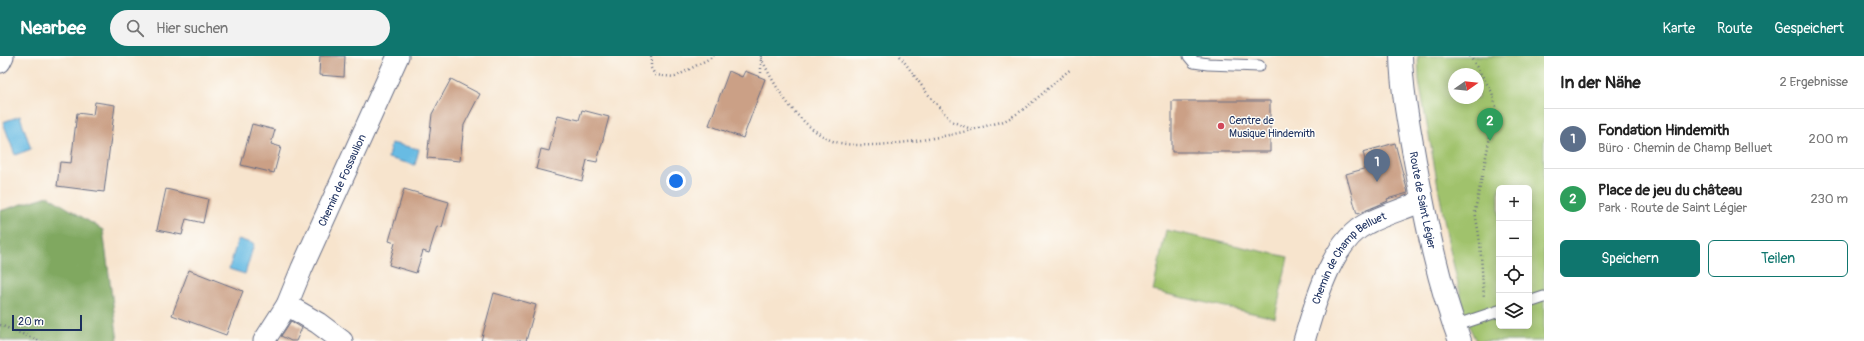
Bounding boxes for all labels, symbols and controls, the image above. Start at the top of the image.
search box [110,10,390,46]
text: Nearbee [20,16,86,40]
icon: search [124,17,146,39]
text: Hier suchen [156,19,228,38]
text: Karte [1663,20,1695,37]
text: Route [1717,20,1752,37]
text: Gespeichert [1774,20,1844,37]
north arrow [1448,68,1484,104]
text: In der Nähe [1560,72,1641,93]
text: 2 Ergebnisse [1779,74,1848,90]
pin: 2 [1477,108,1503,141]
place label: Centre de Musique Hindemith [1229,114,1315,140]
marker: Centre de Musique Hindemith [1216,121,1226,131]
text: Fondation Hindemith [1598,121,1729,140]
text: 1 [1570,131,1576,147]
text: 200 m [1809,131,1848,147]
street label: Chemin de Fossaulion [315,132,368,228]
text: Büro · Chemin de Champ Belluet [1598,140,1772,156]
pin: 1 [1364,149,1390,182]
street label: Route de Saint Légier [1407,151,1439,250]
your location [666,171,686,191]
text: Place de jeu du château [1598,181,1742,200]
map controls [1496,185,1532,329]
button: + [1496,185,1532,221]
text: 2 [1569,191,1577,207]
text: 230 m [1811,191,1848,207]
text: Park · Route de Saint Légier [1598,200,1747,216]
street label: Chemin de Champ Belluet [1309,209,1388,306]
button: − [1496,221,1532,257]
button: Speichern [1560,240,1700,277]
button: Teilen [1708,240,1848,277]
button: locate [1496,257,1532,293]
button: layers [1496,293,1532,329]
scale bar [12,313,82,332]
text: 20 m [18,315,44,328]

